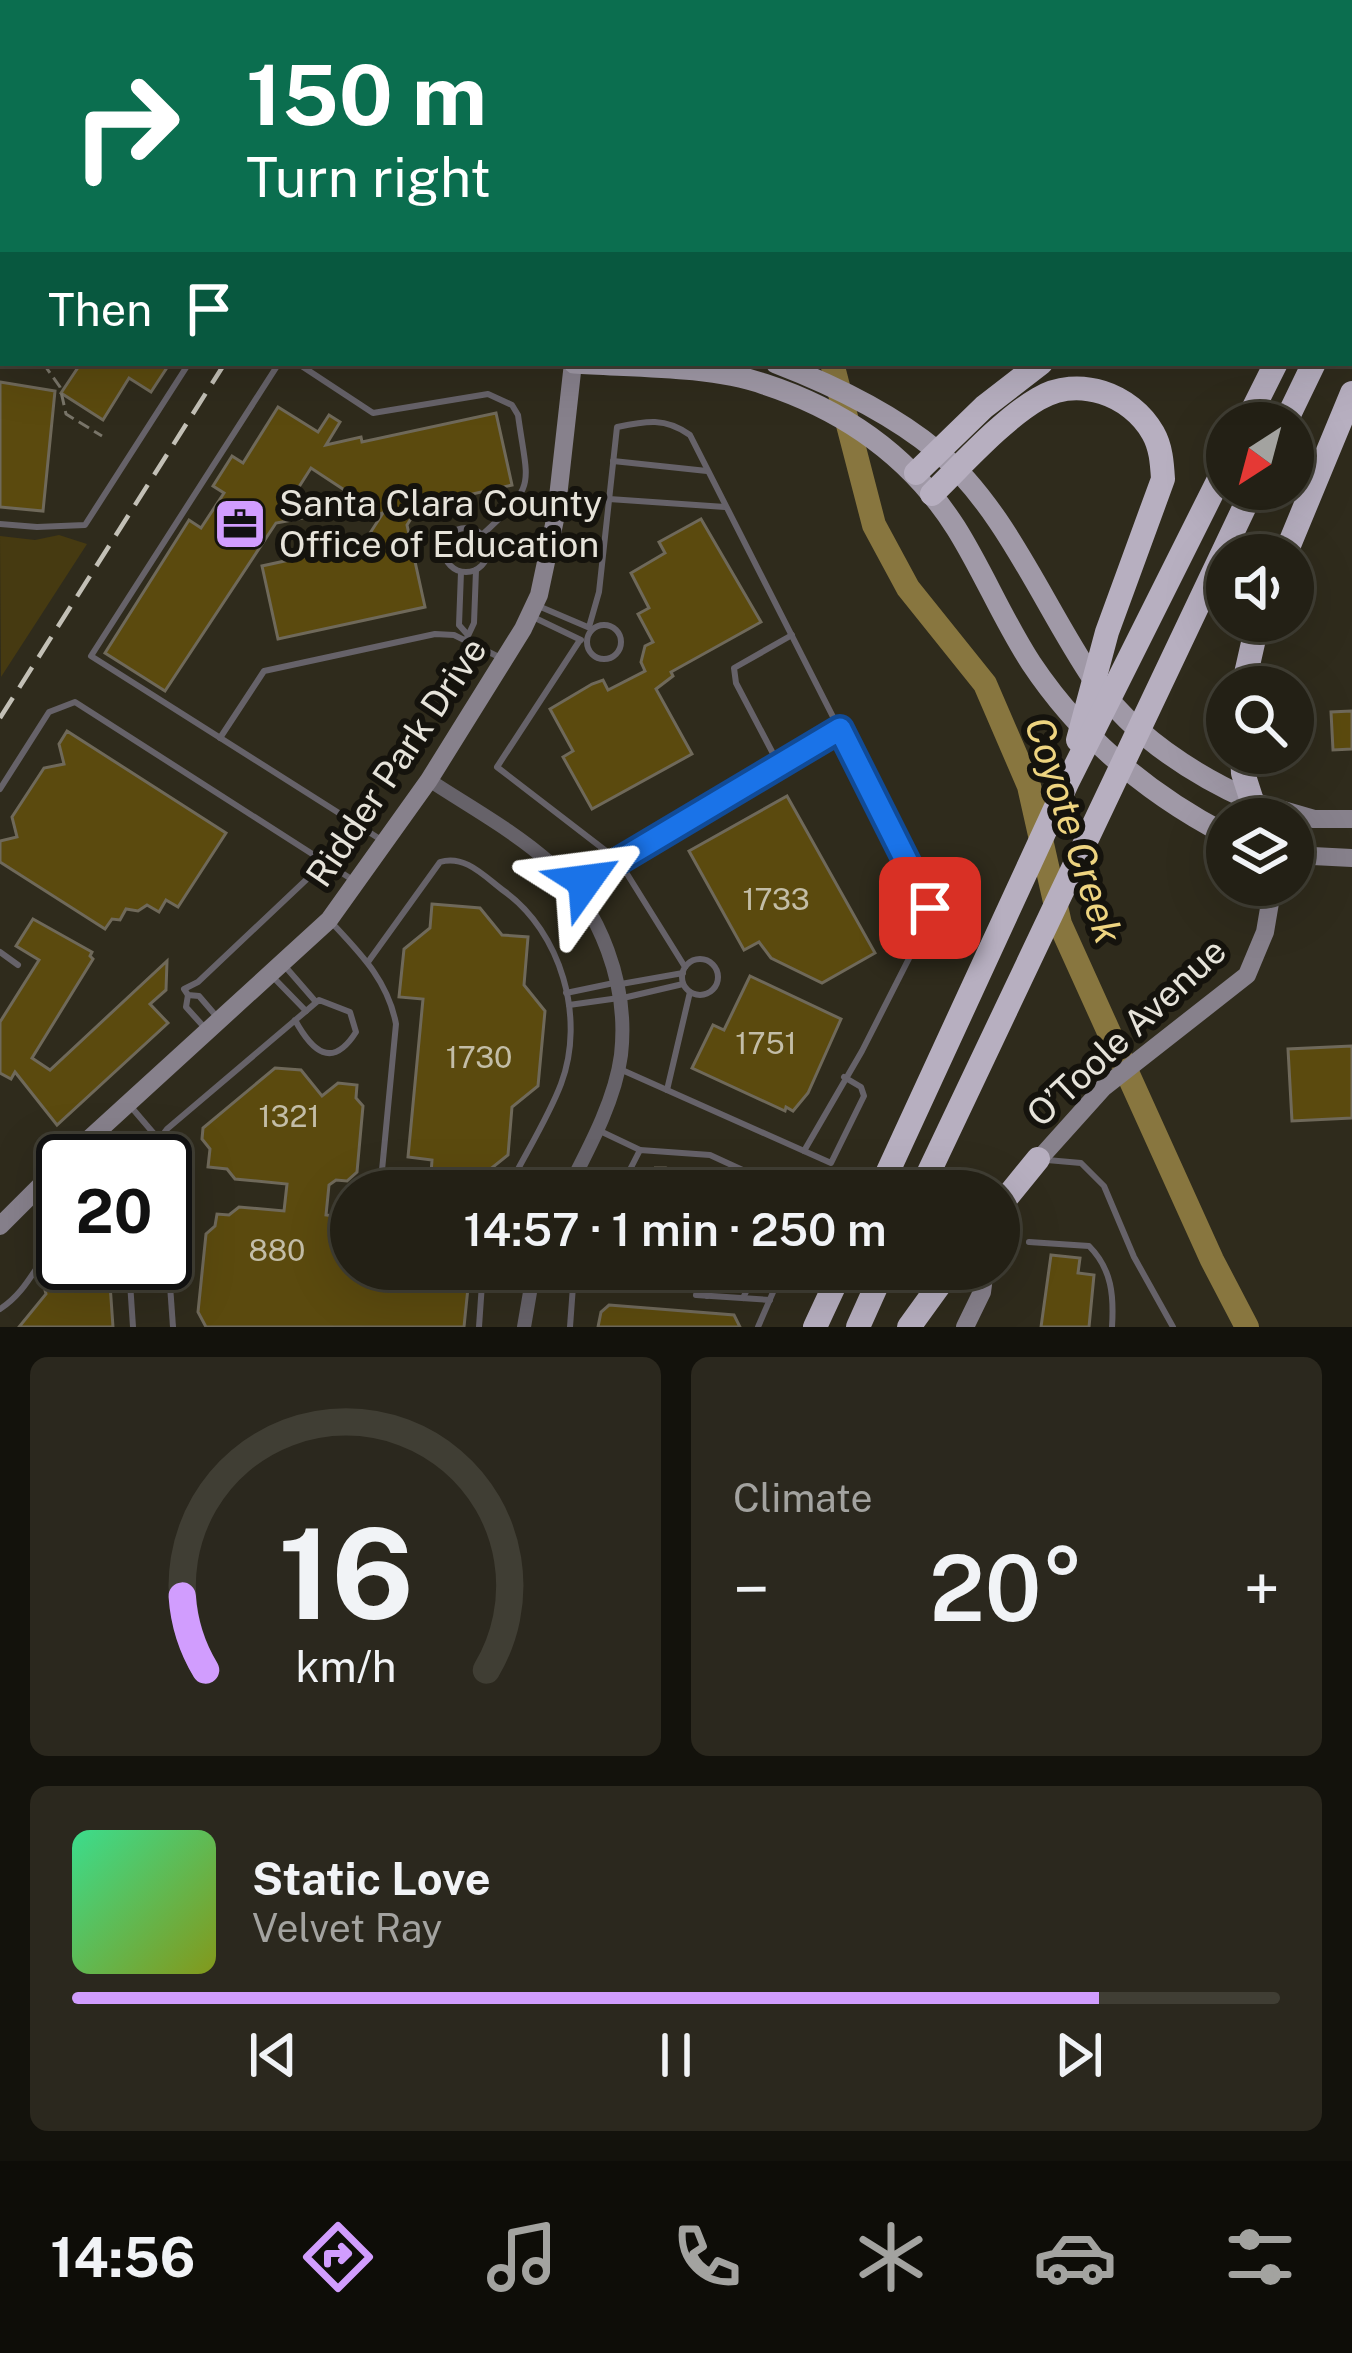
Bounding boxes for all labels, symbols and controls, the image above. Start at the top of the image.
text: 150 m [246,45,487,144]
icon: right [48,48,204,204]
text: Turn right [246,146,491,209]
icon: arrive [176,276,242,342]
text: Then [48,283,152,336]
north arrow [1206,402,1314,510]
map controls [1206,402,1314,906]
place label: Santa Clara County Office of Education [279,482,602,565]
office icon: Santa Clara County Office of Education [212,496,268,552]
button: sound [1206,534,1314,642]
street label: Ridder Park Drive [297,630,495,894]
button: search [1206,666,1314,774]
water label: Coyote Creek [1016,711,1132,949]
button: layers [1206,798,1314,906]
position arrow [522,818,648,944]
pin [879,857,981,959]
icon: arrive [897,875,963,941]
house number: 1733 [742,881,810,917]
street label: O’Toole Avenue [1018,929,1234,1135]
house number: 1751 [735,1025,797,1061]
house number: 1730 [446,1039,512,1075]
house number: 1321 [258,1098,320,1134]
speed limit sign: 20 [36,1134,192,1290]
text: 14:57 · 1 min · 250 m [463,1203,887,1256]
house number: 880 [249,1232,305,1268]
text: Climate [733,1475,873,1521]
text: 16 [278,1500,413,1647]
text: 20° [929,1535,1084,1641]
text: − [733,1550,770,1628]
text: + [1243,1550,1280,1628]
text: km/h [295,1640,396,1691]
text: Static Love [252,1852,491,1905]
text: Velvet Ray [252,1905,442,1951]
icon: previous [240,2022,306,2088]
icon: pause [643,2022,709,2088]
icon: next [1046,2022,1112,2088]
icon: directions [296,2215,380,2299]
icon: music [480,2215,564,2299]
icon: phone [665,2215,749,2299]
icon: climate [849,2215,933,2299]
icon: car [1033,2215,1117,2299]
icon: filters [1218,2215,1302,2299]
text: 14:56 [50,2226,195,2289]

